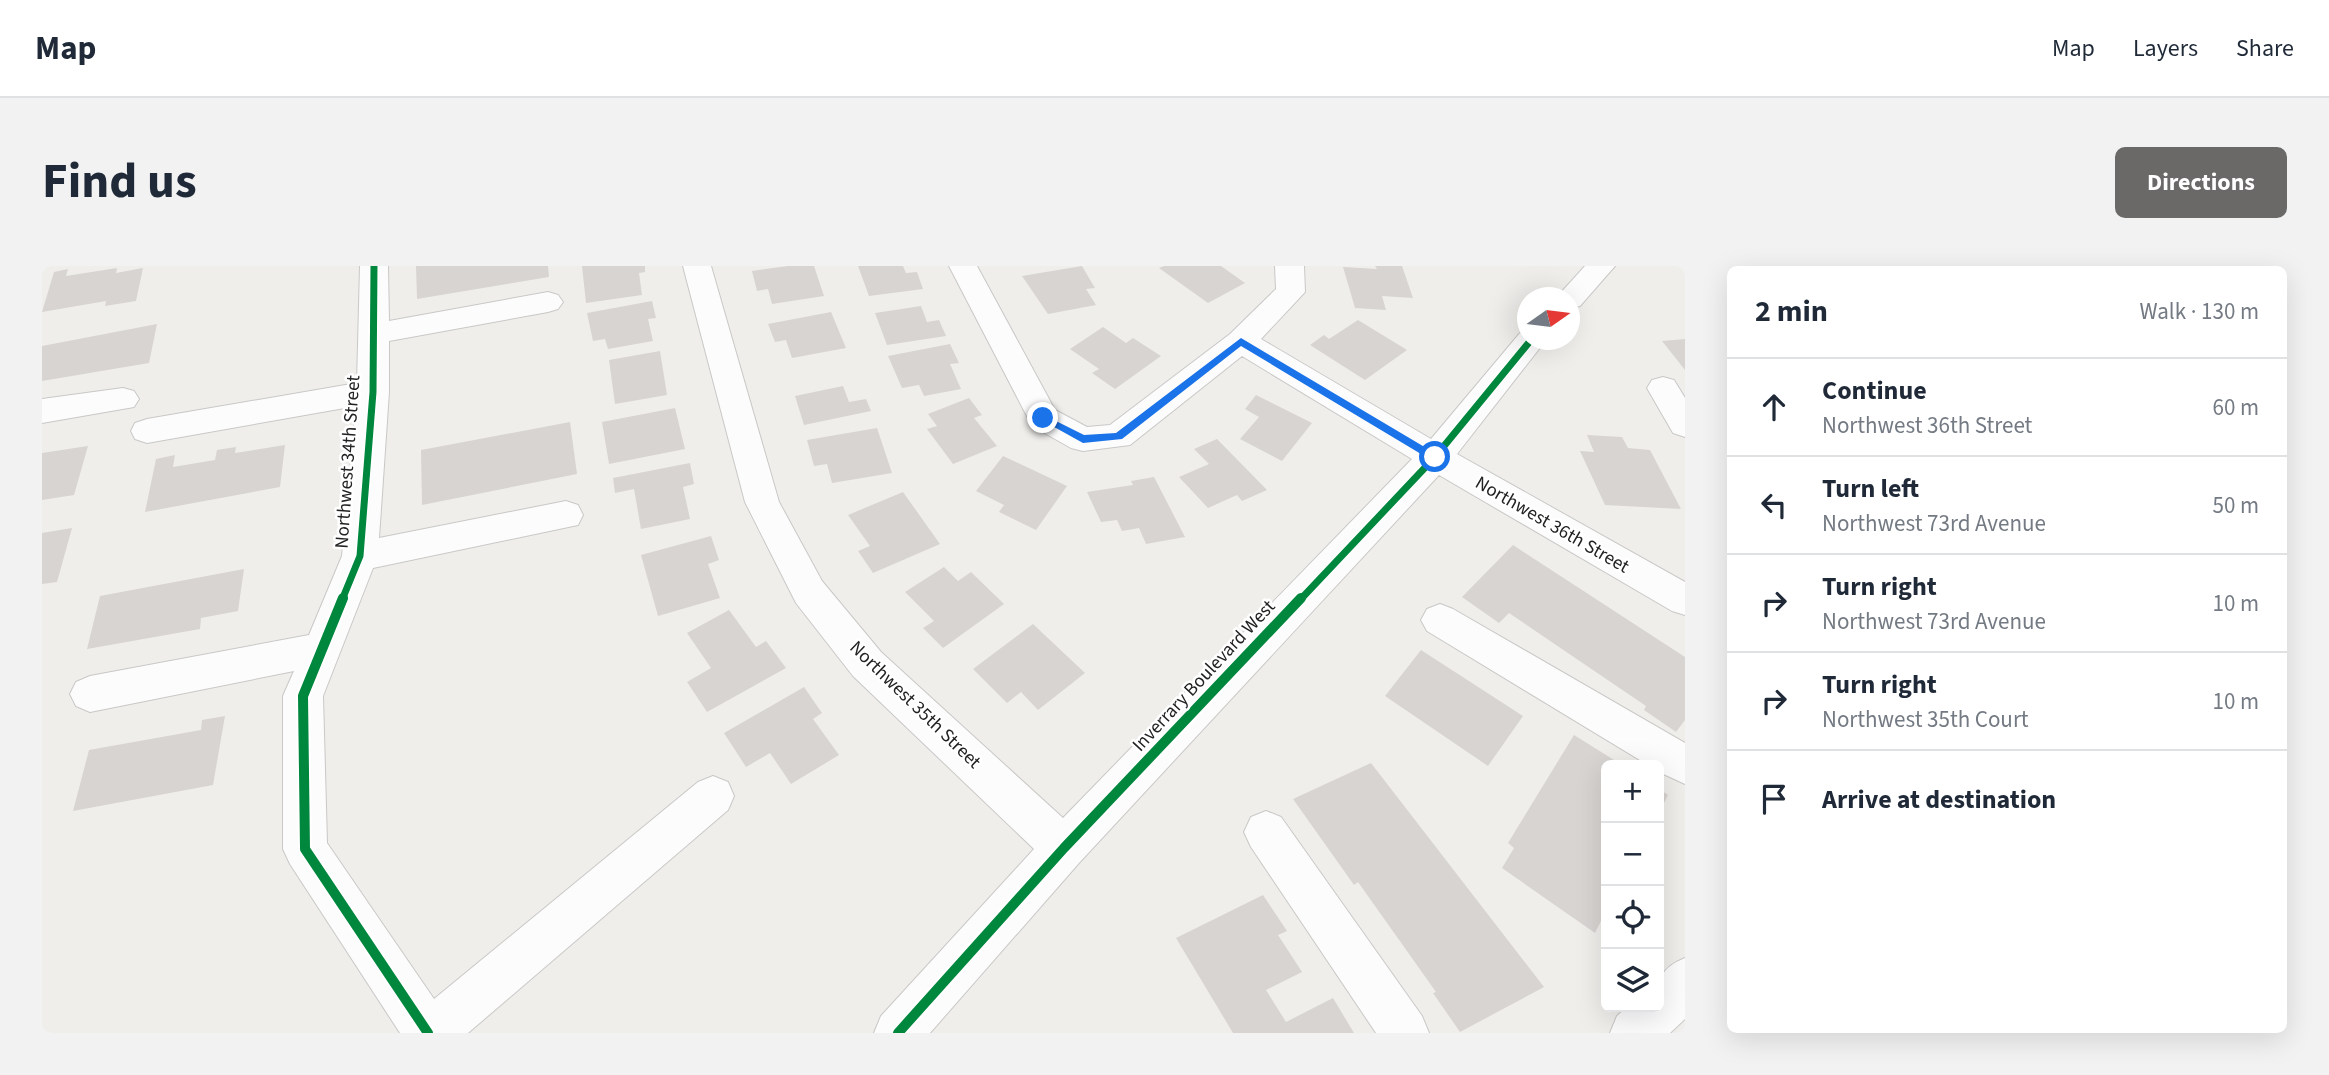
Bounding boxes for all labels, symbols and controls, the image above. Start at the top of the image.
text: Map [35,25,96,72]
text: Map [2052,31,2095,66]
text: Layers [2133,31,2198,66]
text: Share [2236,31,2294,66]
text: Find us [42,147,197,217]
button: Directions [2115,147,2287,218]
north arrow [1517,287,1580,350]
text: 2 min [1755,290,1828,333]
text: Walk · 130 m [2140,295,2259,328]
text: Continue [1822,372,1927,409]
street label: Northwest 34th Street [328,374,368,550]
icon: ahead [1755,388,1793,426]
text: 60 m [2212,391,2259,424]
route end [1027,402,1058,433]
text: Northwest 36th Street [1822,409,2032,442]
route start [1419,441,1450,472]
street label: Northwest 36th Street [1470,470,1635,580]
text: Turn left [1822,470,1919,507]
icon: left [1755,486,1793,524]
text: 50 m [2212,489,2259,522]
text: Northwest 73rd Avenue [1822,507,2046,540]
text: Turn right [1822,568,1937,605]
icon: right [1755,584,1793,622]
text: 10 m [2212,587,2259,620]
street label: Inverrary Boulevard West [1126,594,1282,758]
text: Northwest 73rd Avenue [1822,605,2046,638]
street label: Northwest 35th Street [843,635,987,775]
text: Turn right [1822,666,1937,703]
icon: right [1755,682,1793,720]
text: 10 m [2212,685,2259,718]
text: Northwest 35th Court [1822,703,2029,736]
map controls [1601,760,1664,1012]
button: + [1601,760,1664,823]
icon: arrive [1755,780,1793,818]
text: Arrive at destination [1822,781,2056,818]
button: − [1601,823,1664,886]
button: locate [1601,886,1664,949]
button: layers [1601,949,1664,1012]

